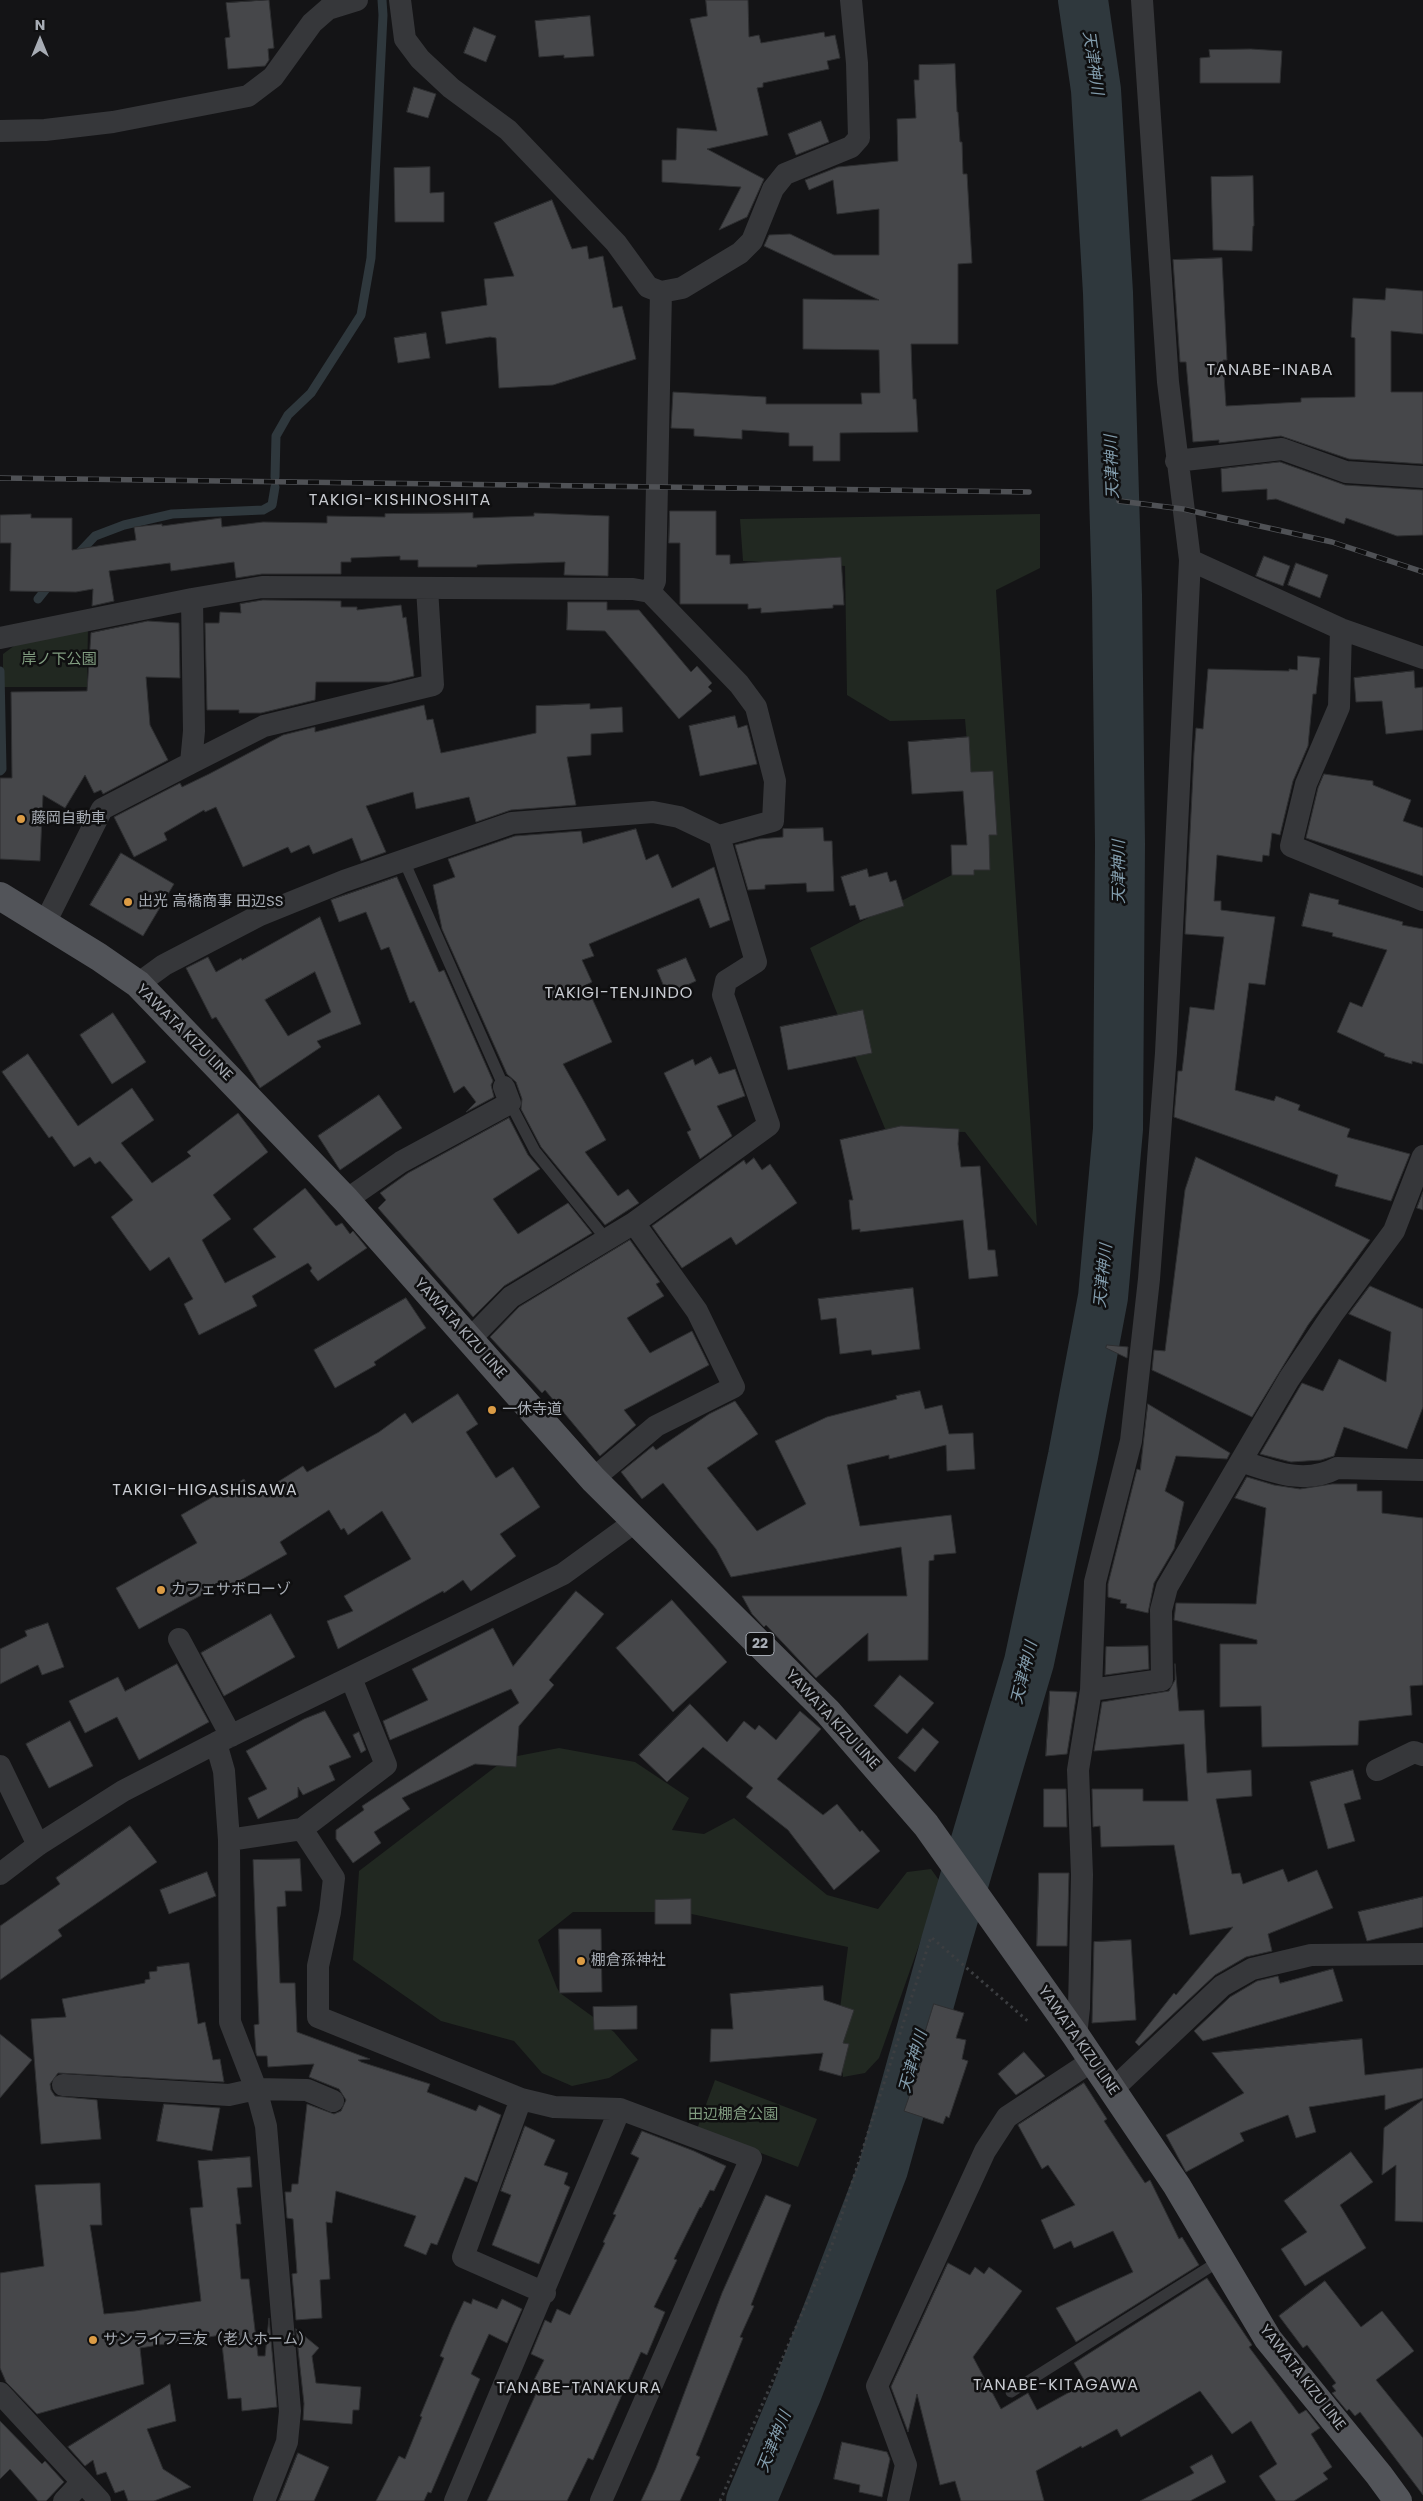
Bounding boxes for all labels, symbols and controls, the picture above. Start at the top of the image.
north arrow [15,15,65,65]
text: N [35,15,45,35]
water label: 天津神川 [1078,30,1106,96]
district label: TANABE-INABA [1205,361,1335,381]
water label: 天津神川 [1102,435,1124,499]
district label: TAKIGI-KISHINOSHITA [306,491,494,511]
park label: 岸ノ下公園 [22,651,96,669]
place label: 藤岡自動車 [31,810,106,828]
marker: 藤岡自動車 [15,813,27,825]
water label: 天津神川 [1110,840,1130,904]
place label: 出光 高橋商事 田辺SS [138,893,284,911]
marker: 出光 高橋商事 田辺SS [122,896,134,908]
street label: YAWATA KIZU LINE [132,981,236,1085]
district label: TAKIGI-TENJINDO [543,984,695,1004]
water label: 天津神川 [1091,1243,1117,1309]
street label: YAWATA KIZU LINE [410,1275,510,1383]
place label: 一休寺道 [502,1401,562,1419]
marker: 一休寺道 [486,1404,498,1416]
district label: TAKIGI-HIGASHISAWA [110,1481,300,1501]
place label: カフェサボローゾ [171,1581,291,1599]
marker: カフェサボローゾ [155,1584,167,1596]
road number: 22 [746,1632,774,1656]
water label: 天津神川 [1008,1640,1042,1706]
street label: YAWATA KIZU LINE [781,1667,883,1773]
place label: 棚倉孫神社 [591,1952,666,1970]
marker: 棚倉孫神社 [575,1955,587,1967]
street label: YAWATA KIZU LINE [1034,1983,1122,2099]
water label: 天津神川 [896,2029,932,2095]
park label: 田辺棚倉公園 [688,2106,778,2124]
street label: YAWATA KIZU LINE [1255,2322,1349,2434]
place label: サンライフ三友（老人ホーム） [103,2331,313,2349]
marker: サンライフ三友（老人ホーム） [87,2334,99,2346]
district label: TANABE-KITAGAWA [971,2376,1141,2396]
district label: TANABE-TANAKURA [494,2379,664,2399]
water label: 天津神川 [754,2409,796,2475]

